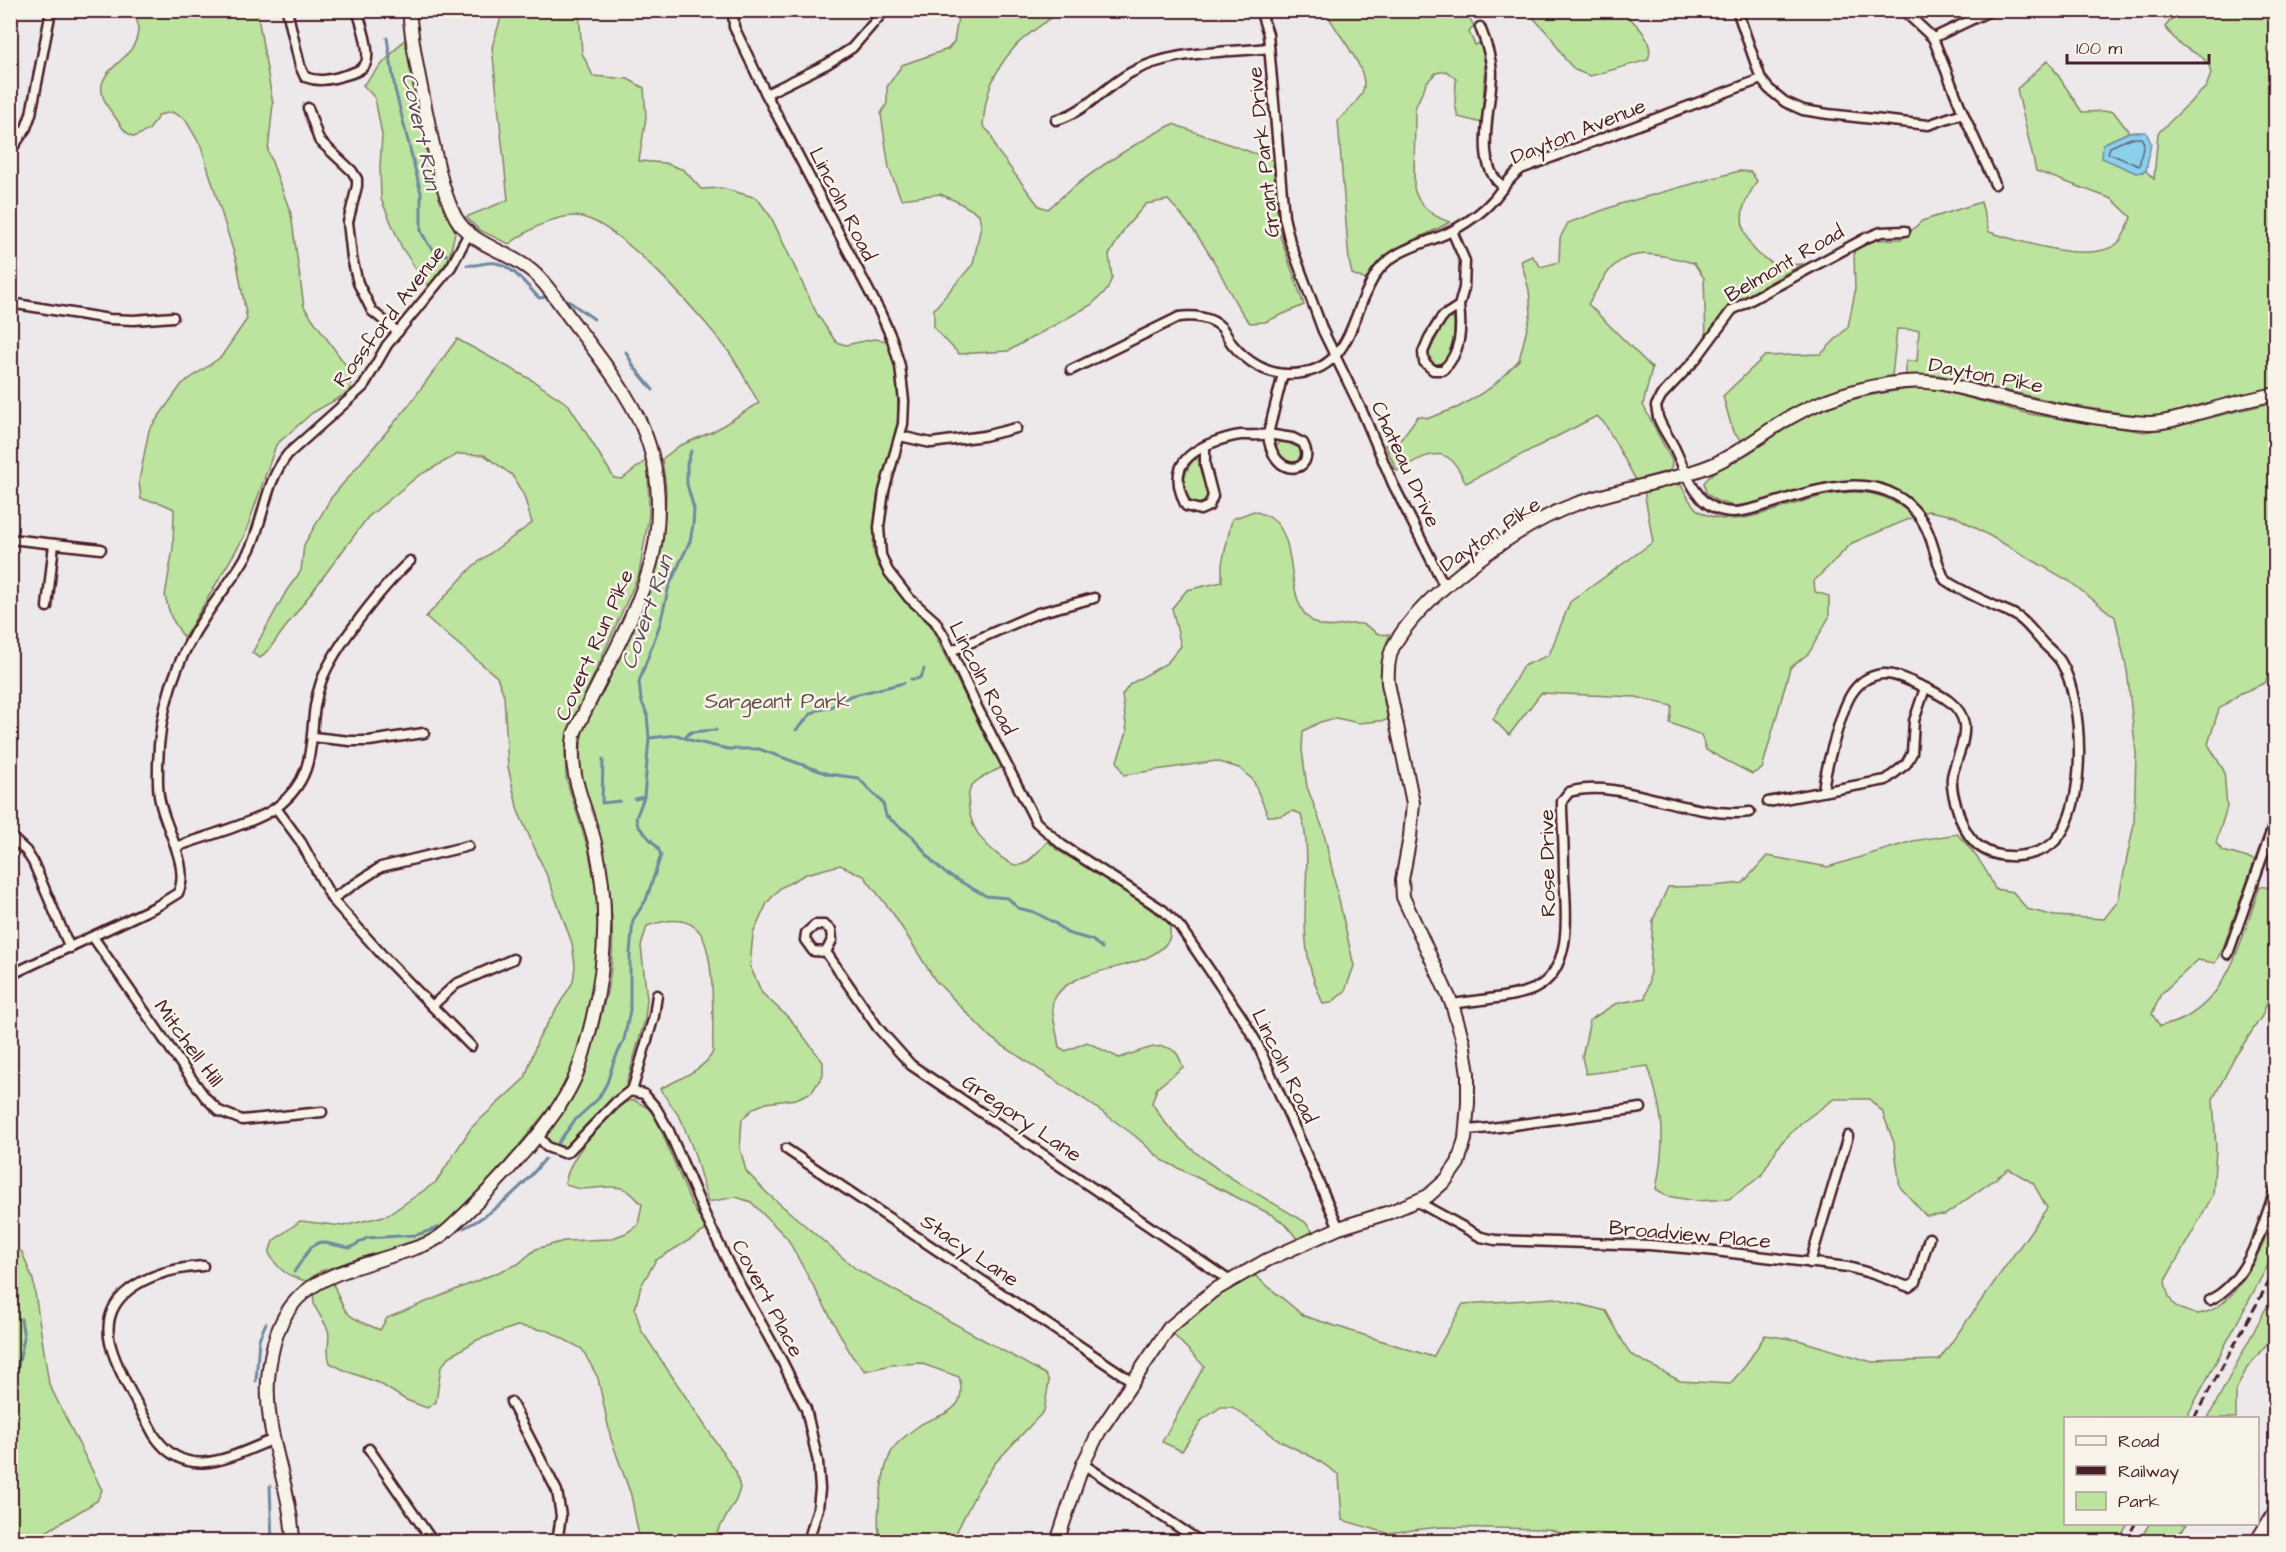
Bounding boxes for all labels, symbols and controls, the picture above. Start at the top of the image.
scale bar [2067,27,2210,65]
text: 100 m [2076,36,2122,61]
street label: Grant Park Drive [1240,65,1287,239]
water label: Covert Run [393,70,448,195]
street label: Dayton Avenue [1506,91,1651,174]
street label: Lincoln Road [802,143,884,266]
street label: Belmont Road [1719,217,1849,309]
street label: Rossford Avenue [326,239,452,393]
street label: Dayton Pike [1926,350,2046,403]
street label: Chateau Drive [1364,396,1447,532]
street label: Dayton Pike [1434,490,1548,580]
water label: Covert Run [613,549,682,674]
street label: Covert Run Pike [548,565,641,725]
street label: Lincoln Road [942,617,1024,740]
park label: Sargeant Park [705,687,849,718]
street label: Rose Drive [1532,809,1563,917]
street label: Mitchell Hill [147,994,230,1093]
street label: Lincoln Road [1244,1004,1325,1128]
street label: Gregory Lane [955,1068,1087,1171]
street label: Stacy Lane [914,1207,1025,1296]
street label: Broadview Place [1608,1213,1772,1256]
street label: Covert Place [724,1234,811,1362]
legend [2064,1417,2259,1525]
text: Road [2118,1429,2159,1454]
text: Railway [2118,1459,2179,1485]
text: Park [2118,1489,2160,1514]

